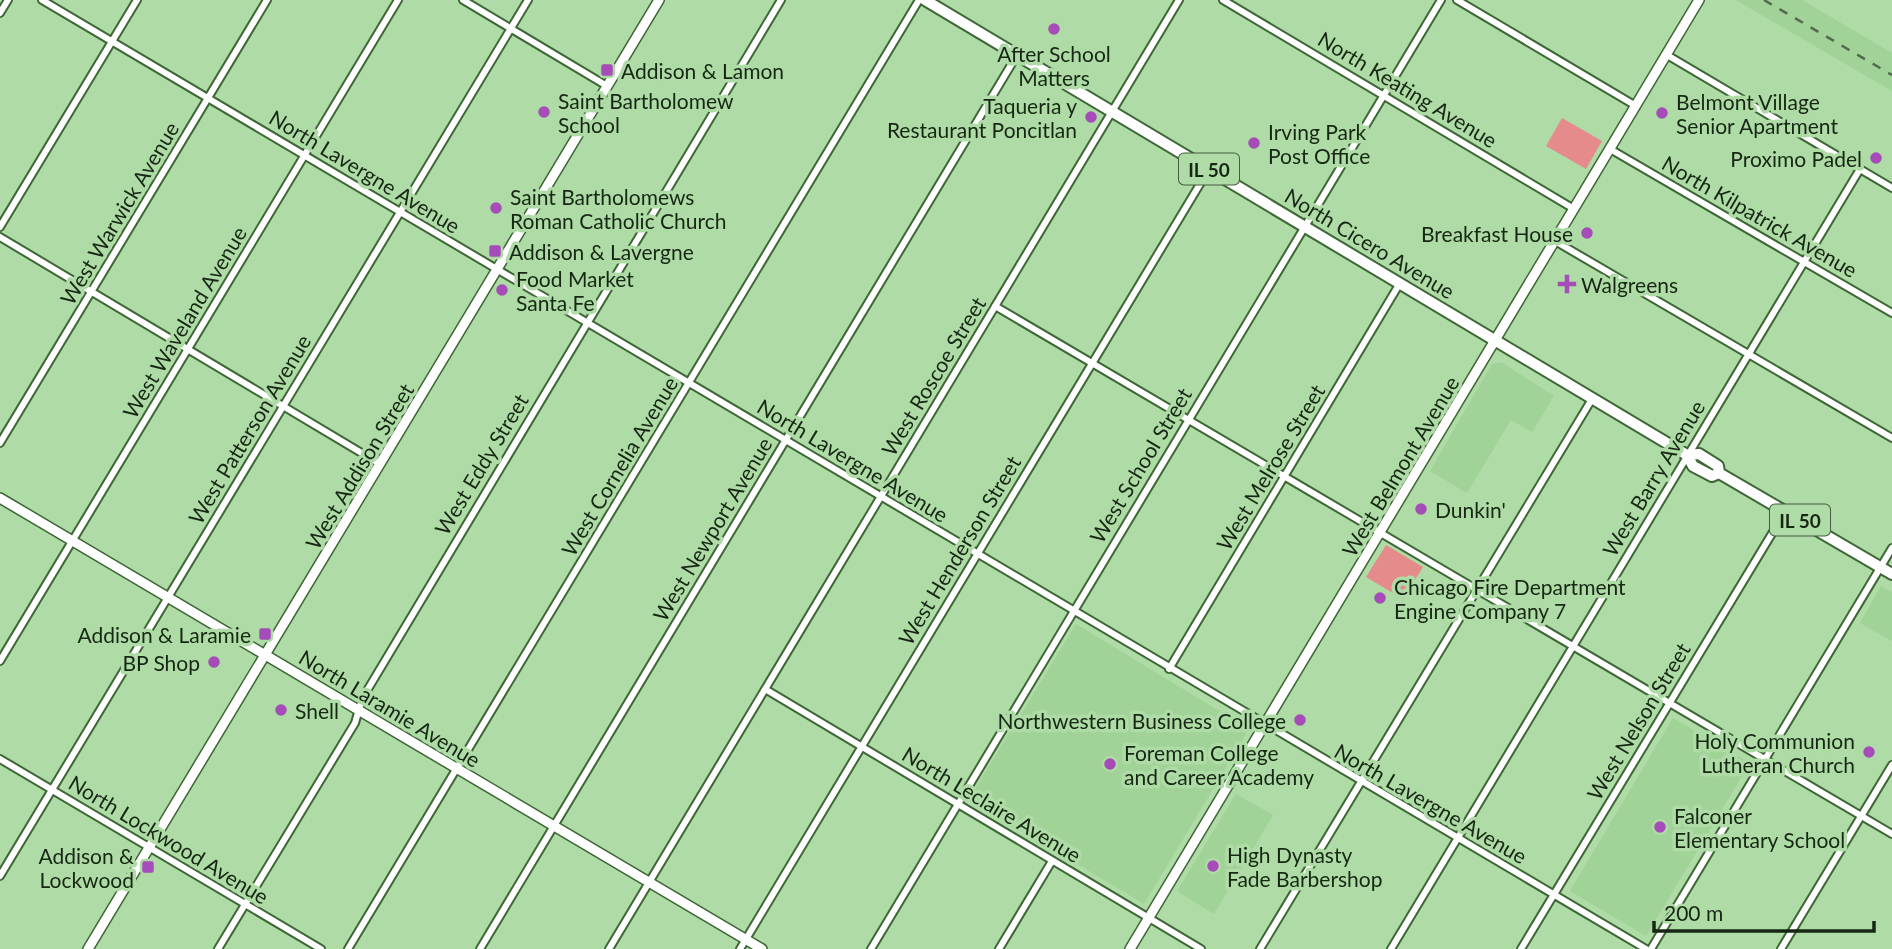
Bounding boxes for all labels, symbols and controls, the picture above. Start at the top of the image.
marker: After School Matters [1046,21,1062,37]
street label: North Keating Avenue [1314,26,1502,152]
place label: After School Matters [997,41,1111,90]
place label: Addison & Lamon [621,58,784,83]
marker: Addison & Lamon [599,62,615,78]
place label: Saint Bartholomew School [558,88,734,137]
place label: Belmont Village Senior Apartment [1676,89,1838,138]
place label: Taqueria y Restaurant Poncitlan [887,93,1077,142]
street label: North Lavergne Avenue [265,104,465,238]
marker: Saint Bartholomew School [536,104,552,120]
marker: Belmont Village Senior Apartment [1654,105,1670,121]
marker: Taqueria y Restaurant Poncitlan [1083,109,1099,125]
street label: West Warwick Avenue [55,117,183,309]
place label: Irving Park Post Office [1268,119,1370,168]
marker: Irving Park Post Office [1246,135,1262,151]
place label: Proximo Padel [1730,146,1862,171]
street label: North Kilpatrick Avenue [1658,150,1862,282]
marker: Proximo Padel [1868,150,1884,166]
road number: IL 50 [1179,154,1239,184]
street label: North Cicero Avenue [1281,183,1459,303]
place label: Saint Bartholomews Roman Catholic Church [510,184,726,233]
marker: Saint Bartholomews Roman Catholic Church [488,200,504,216]
place label: Breakfast House [1421,221,1573,246]
street label: West Waveland Avenue [117,222,251,422]
marker: Breakfast House [1579,225,1595,241]
place label: Addison & Lavergne [509,239,694,264]
marker: Addison & Lavergne [487,243,503,259]
place label: Food Market Santa Fe [516,266,634,315]
place label: Walgreens [1581,272,1678,297]
marker: Walgreens [1559,276,1575,292]
marker: Food Market Santa Fe [494,282,510,298]
street label: West Roscoe Street [876,292,990,460]
street label: West Patterson Avenue [183,330,315,528]
street label: West Belmont Avenue [1336,371,1464,561]
street label: West Cornelia Avenue [556,372,682,560]
street label: West Addison Street [300,378,419,553]
street label: West Melrose Street [1211,379,1330,554]
street label: West School Street [1084,383,1196,547]
street label: West Eddy Street [429,389,533,539]
street label: North Lavergne Avenue [753,393,953,527]
street label: West Barry Avenue [1597,396,1709,560]
street label: West Newport Avenue [647,433,777,625]
street label: West Henderson Street [893,451,1026,649]
place label: Dunkin' [1435,497,1506,522]
marker: Dunkin' [1413,501,1429,517]
road number: IL 50 [1770,505,1830,536]
place label: Chicago Fire Department Engine Company 7 [1394,574,1626,623]
marker: Chicago Fire Department Engine Company 7 [1372,590,1388,606]
place label: Addison & Laramie [77,622,251,647]
marker: Addison & Laramie [257,626,273,642]
street label: West Nelson Street [1581,638,1695,804]
street label: North Laramie Avenue [295,644,485,772]
place label: BP Shop [122,650,200,675]
marker: BP Shop [206,654,222,670]
place label: Shell [295,698,339,723]
marker: Shell [273,702,289,718]
place label: Northwestern Business College [998,708,1286,733]
marker: Northwestern Business College [1292,712,1308,728]
place label: Holy Communion Lutheran Church [1694,728,1855,777]
street label: North Lavergne Avenue [1330,738,1532,868]
place label: Foreman College and Career Academy [1124,740,1314,789]
street label: North Leclaire Avenue [898,741,1086,867]
marker: Holy Communion Lutheran Church [1861,744,1877,760]
marker: Foreman College and Career Academy [1102,756,1118,772]
street label: North Lockwood Avenue [65,769,273,909]
place label: Falconer Elementary School [1674,803,1845,852]
marker: Falconer Elementary School [1652,819,1668,835]
place label: High Dynasty Fade Barbershop [1227,842,1382,891]
place label: Addison & Lockwood [38,843,134,892]
marker: High Dynasty Fade Barbershop [1205,858,1221,874]
marker: Addison & Lockwood [140,859,156,875]
scale bar [1654,890,1874,934]
text: 200 m [1664,900,1723,925]

